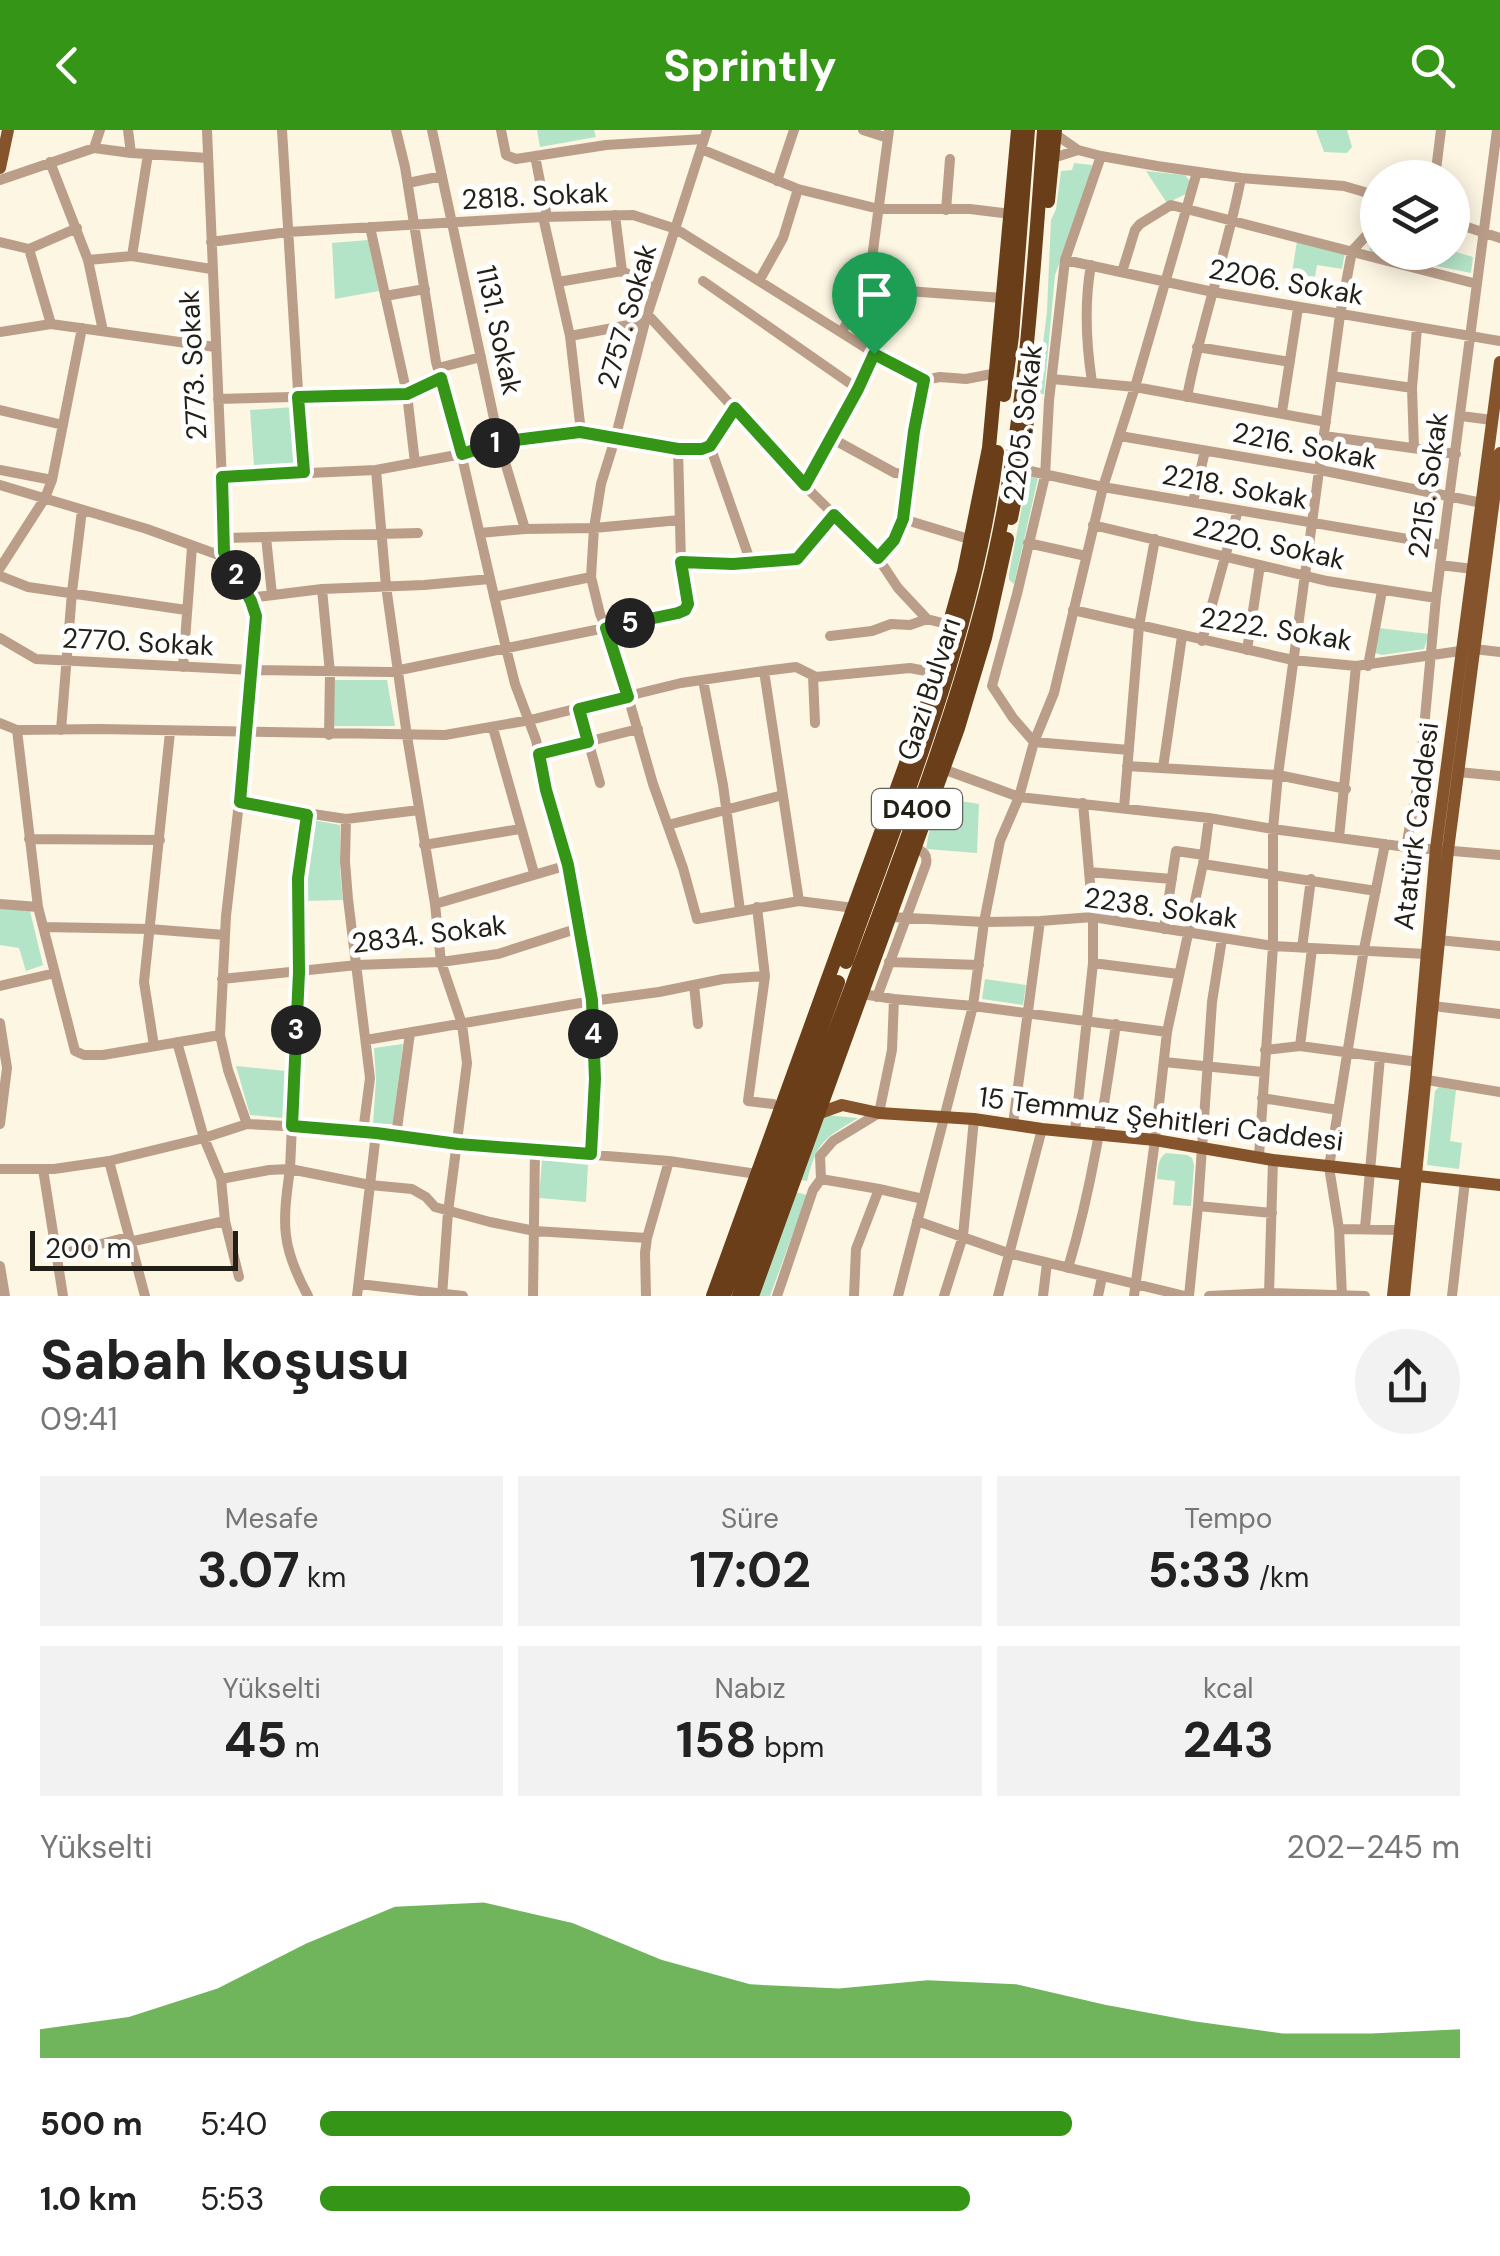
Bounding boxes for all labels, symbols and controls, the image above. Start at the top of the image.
text: Sprintly [663,36,837,95]
icon: back [40,38,95,93]
icon: search [1405,38,1460,93]
map controls [1360,160,1470,270]
button: layers [1360,160,1470,270]
street label: 2818. Sokak [461,174,609,218]
street label: 2757. Sokak [589,239,665,393]
street label: 2206. Sokak [1206,250,1366,314]
pin [832,252,917,355]
street label: 1131. Sokak [467,262,531,398]
icon: arrive [847,267,902,322]
street label: 2773. Sokak [171,289,215,441]
street label: 2205. Sokak [995,343,1051,503]
street label: 2215. Sokak [1399,410,1457,560]
street label: 2216. Sokak [1229,414,1381,478]
pin: 1 [470,418,520,468]
text: 1 [490,424,500,461]
street label: 2218. Sokak [1159,456,1311,518]
street label: 2220. Sokak [1189,508,1349,578]
pin: 2 [211,550,261,600]
text: 2 [228,556,244,593]
pin: 5 [605,598,655,648]
street label: 2222. Sokak [1197,599,1355,659]
text: 5 [621,604,639,641]
street label: Gazi Bulvarı [889,613,969,765]
street label: 2770. Sokak [61,620,215,664]
street label: Atatürk Caddesi [1385,720,1447,932]
road number: D400 [872,789,962,829]
street label: 2238. Sokak [1082,879,1240,937]
street label: 2834. Sokak [350,906,508,962]
pin: 3 [271,1005,321,1055]
pin: 4 [568,1009,618,1059]
text: 3 [288,1011,304,1048]
text: 4 [584,1015,602,1052]
street label: 15 Temmuz Şehitleri Caddesi [977,1078,1345,1160]
scale bar [30,1226,238,1270]
text: 200 m [45,1230,132,1267]
text: Sabah koşusu [40,1324,410,1396]
button: share [1355,1329,1460,1434]
text: 09:41 [40,1398,118,1440]
text: Mesafe [225,1500,318,1537]
text: Süre [721,1500,779,1537]
text: Tempo [1184,1500,1272,1537]
text: 3.07 [197,1537,300,1603]
text: 17:02 [689,1537,811,1603]
text: 5:33 [1148,1537,1252,1603]
text: km [300,1559,346,1596]
text: /km [1252,1559,1309,1596]
text: Yükselti [223,1670,321,1707]
text: Nabız [714,1670,786,1707]
text: kcal [1203,1670,1254,1707]
text: 45 [224,1707,287,1773]
text: 158 [676,1707,757,1773]
text: 243 [1183,1707,1274,1773]
text: m [287,1729,320,1766]
text: bpm [757,1729,824,1766]
text: Yükselti [40,1826,152,1868]
text: 202–245 m [1287,1826,1460,1868]
text: 500 m [40,2103,143,2145]
text: 5:40 [200,2103,267,2145]
text: 1.0 km [40,2178,137,2220]
text: 5:53 [200,2178,264,2220]

